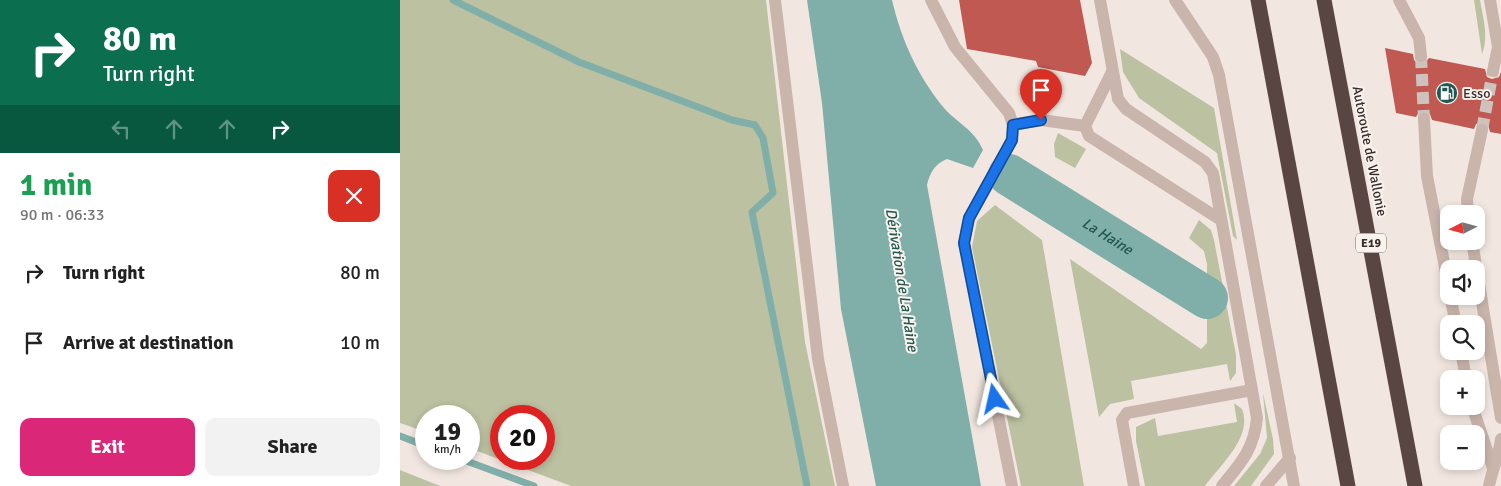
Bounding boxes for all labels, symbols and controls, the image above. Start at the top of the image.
text: 80 m [103,17,177,60]
icon: right [20,20,85,85]
text: Turn right [103,60,195,87]
pin [1020,69,1062,120]
icon: arrive [1027,76,1055,104]
fuel station icon: Esso [1435,81,1459,105]
street label: Autoroute de Wallonie [1349,84,1390,218]
place label: Esso [1463,85,1490,102]
icon: left [107,115,135,143]
icon: ahead [160,115,188,143]
icon: ahead [213,115,241,143]
icon: right [266,115,294,143]
text: 1 min [20,167,92,204]
button: close [328,170,380,222]
text: 90 m · 06:33 [20,205,104,225]
north arrow [1440,205,1485,250]
map controls [1440,205,1485,470]
water label: Dérivation de La Haine [882,207,922,354]
water label: La Haine [1079,214,1137,259]
road number: E19 [1356,234,1386,252]
icon: right [20,259,48,287]
button: sound [1440,260,1485,305]
text: Turn right [63,261,145,285]
text: 80 m [340,261,380,285]
button: search [1440,315,1485,360]
icon: arrive [20,329,48,357]
text: Arrive at destination [63,331,234,355]
text: 10 m [340,331,380,355]
button: + [1440,370,1485,415]
position arrow [968,372,1020,424]
speed limit sign: 20 [490,405,555,470]
text: 19 [434,416,461,447]
button: Exit [20,418,195,476]
button: Share [205,418,380,476]
button: − [1440,425,1485,470]
text: km/h [434,442,461,457]

